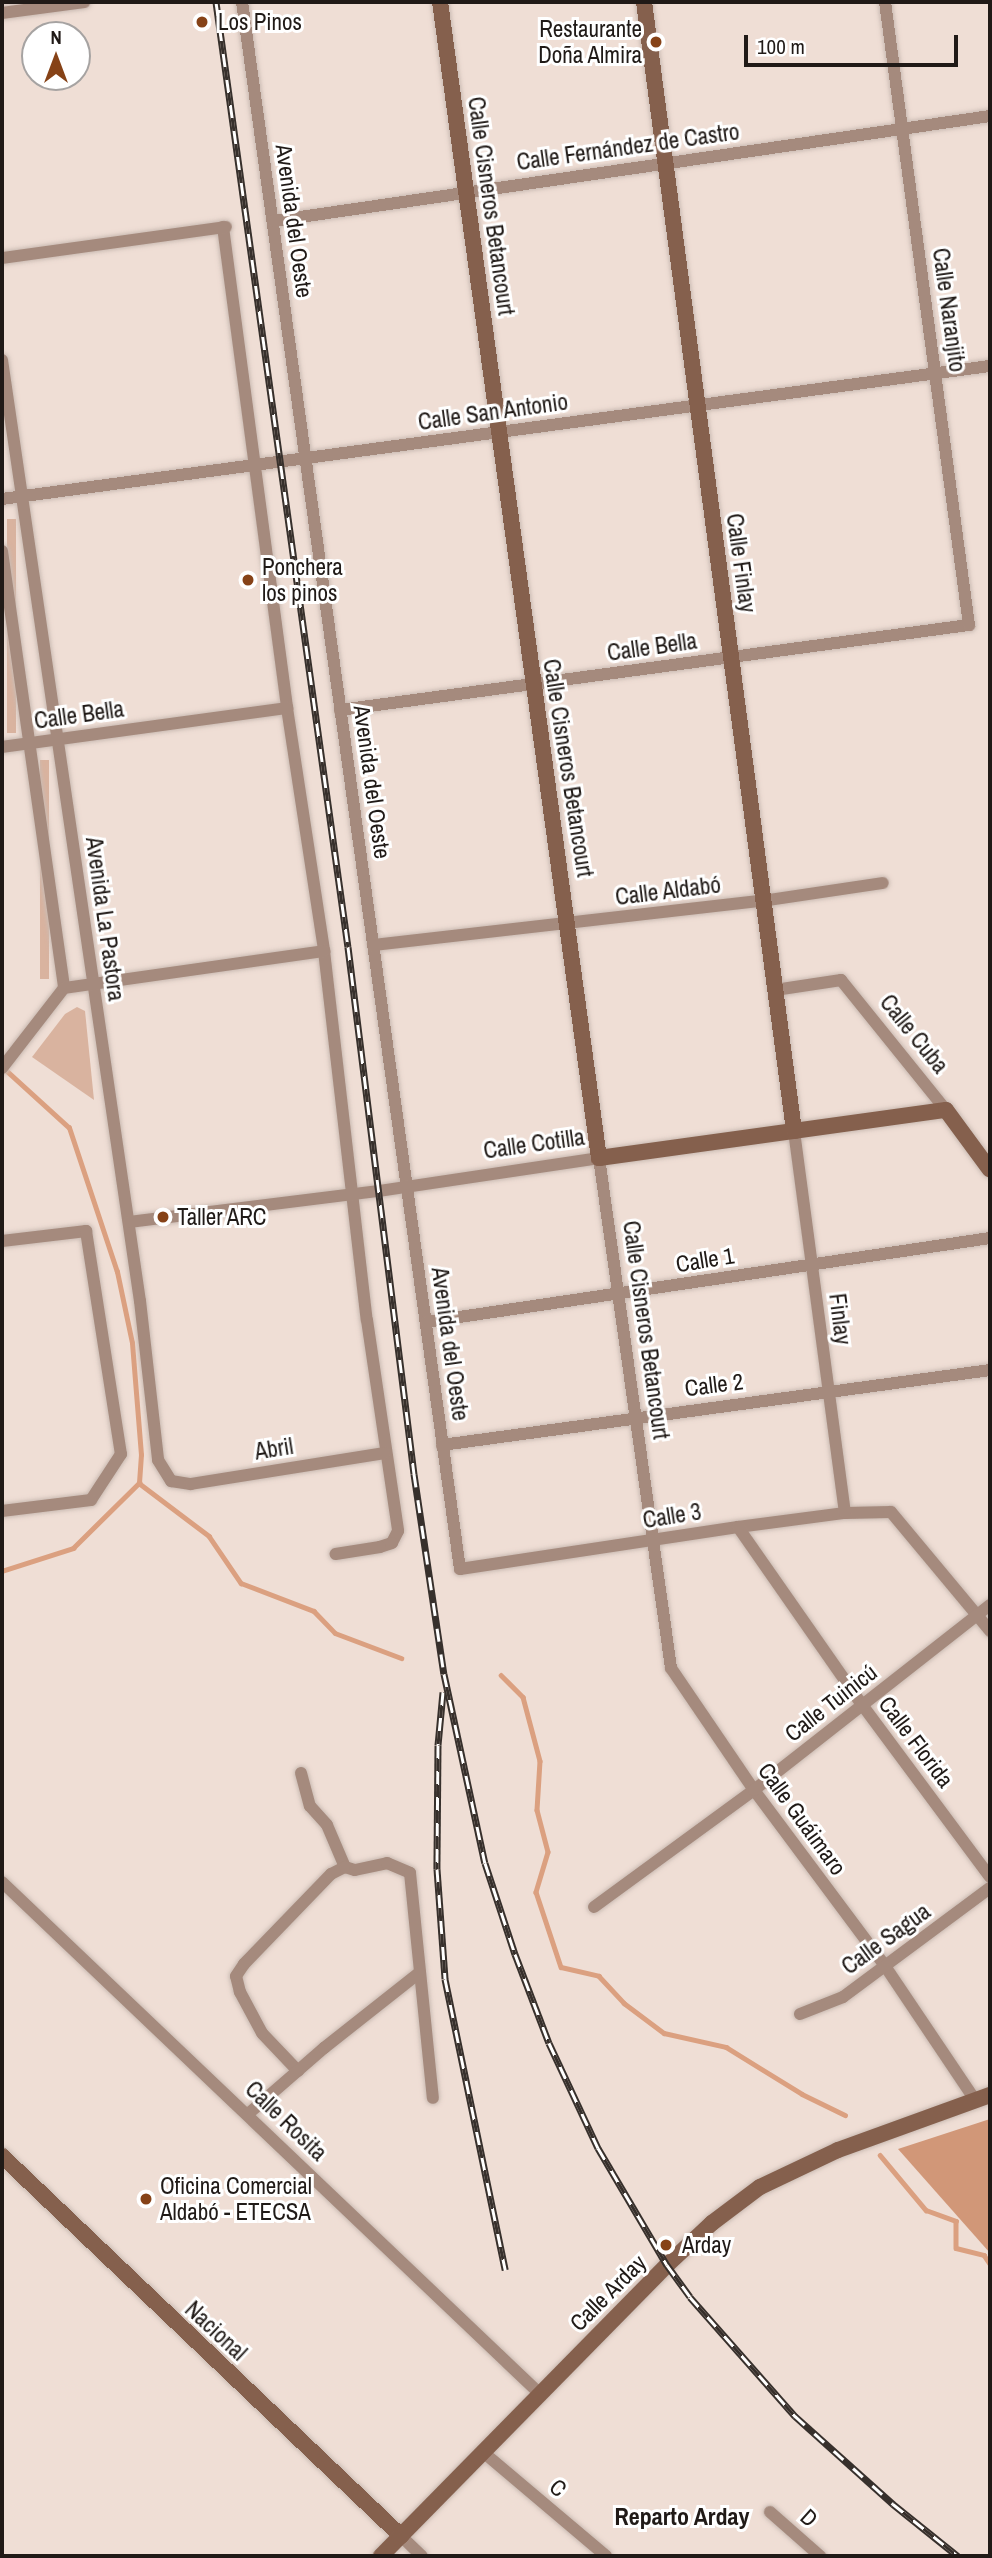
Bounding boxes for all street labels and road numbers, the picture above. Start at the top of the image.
street label: Calle Cisneros Betancourt [462,95,520,317]
street label: Calle Fernández de Castro [515,118,741,176]
street label: Avenida del Oeste [270,142,318,300]
street label: Calle Naranjito [927,246,971,374]
street label: Calle San Antonio [416,388,570,436]
street label: Calle Finlay [720,512,762,614]
street label: Calle Bella [605,627,699,667]
street label: Calle Cisneros Betancourt [537,657,599,879]
street label: Calle Bella [32,695,126,735]
street label: Avenida del Oeste [348,703,396,861]
street label: Avenida La Pastora [80,835,130,1003]
street label: Calle Aldabó [613,871,723,911]
street label: Calle Cuba [874,989,954,1079]
street label: Calle Cotilla [482,1123,586,1165]
street label: Calle Cisneros Betancourt [617,1219,675,1441]
street label: Calle 1 [674,1242,736,1278]
street label: Avenida del Oeste [426,1265,474,1423]
street label: Finlay [823,1292,857,1346]
street label: Calle 2 [683,1368,745,1402]
street label: Abril [253,1432,295,1466]
street label: Calle 3 [641,1498,703,1534]
street label: Calle Tuinicú [779,1658,883,1748]
street label: Calle Florida [873,1691,959,1793]
street label: Calle Guáimaro [752,1757,852,1881]
street label: Calle Sagua [836,1898,936,1980]
street label: Calle Rosita [239,2075,333,2167]
street label: Calle Arday [564,2249,652,2337]
street label: Nacional [179,2296,253,2366]
street label: C [544,2473,572,2503]
street label: D [795,2503,823,2533]

